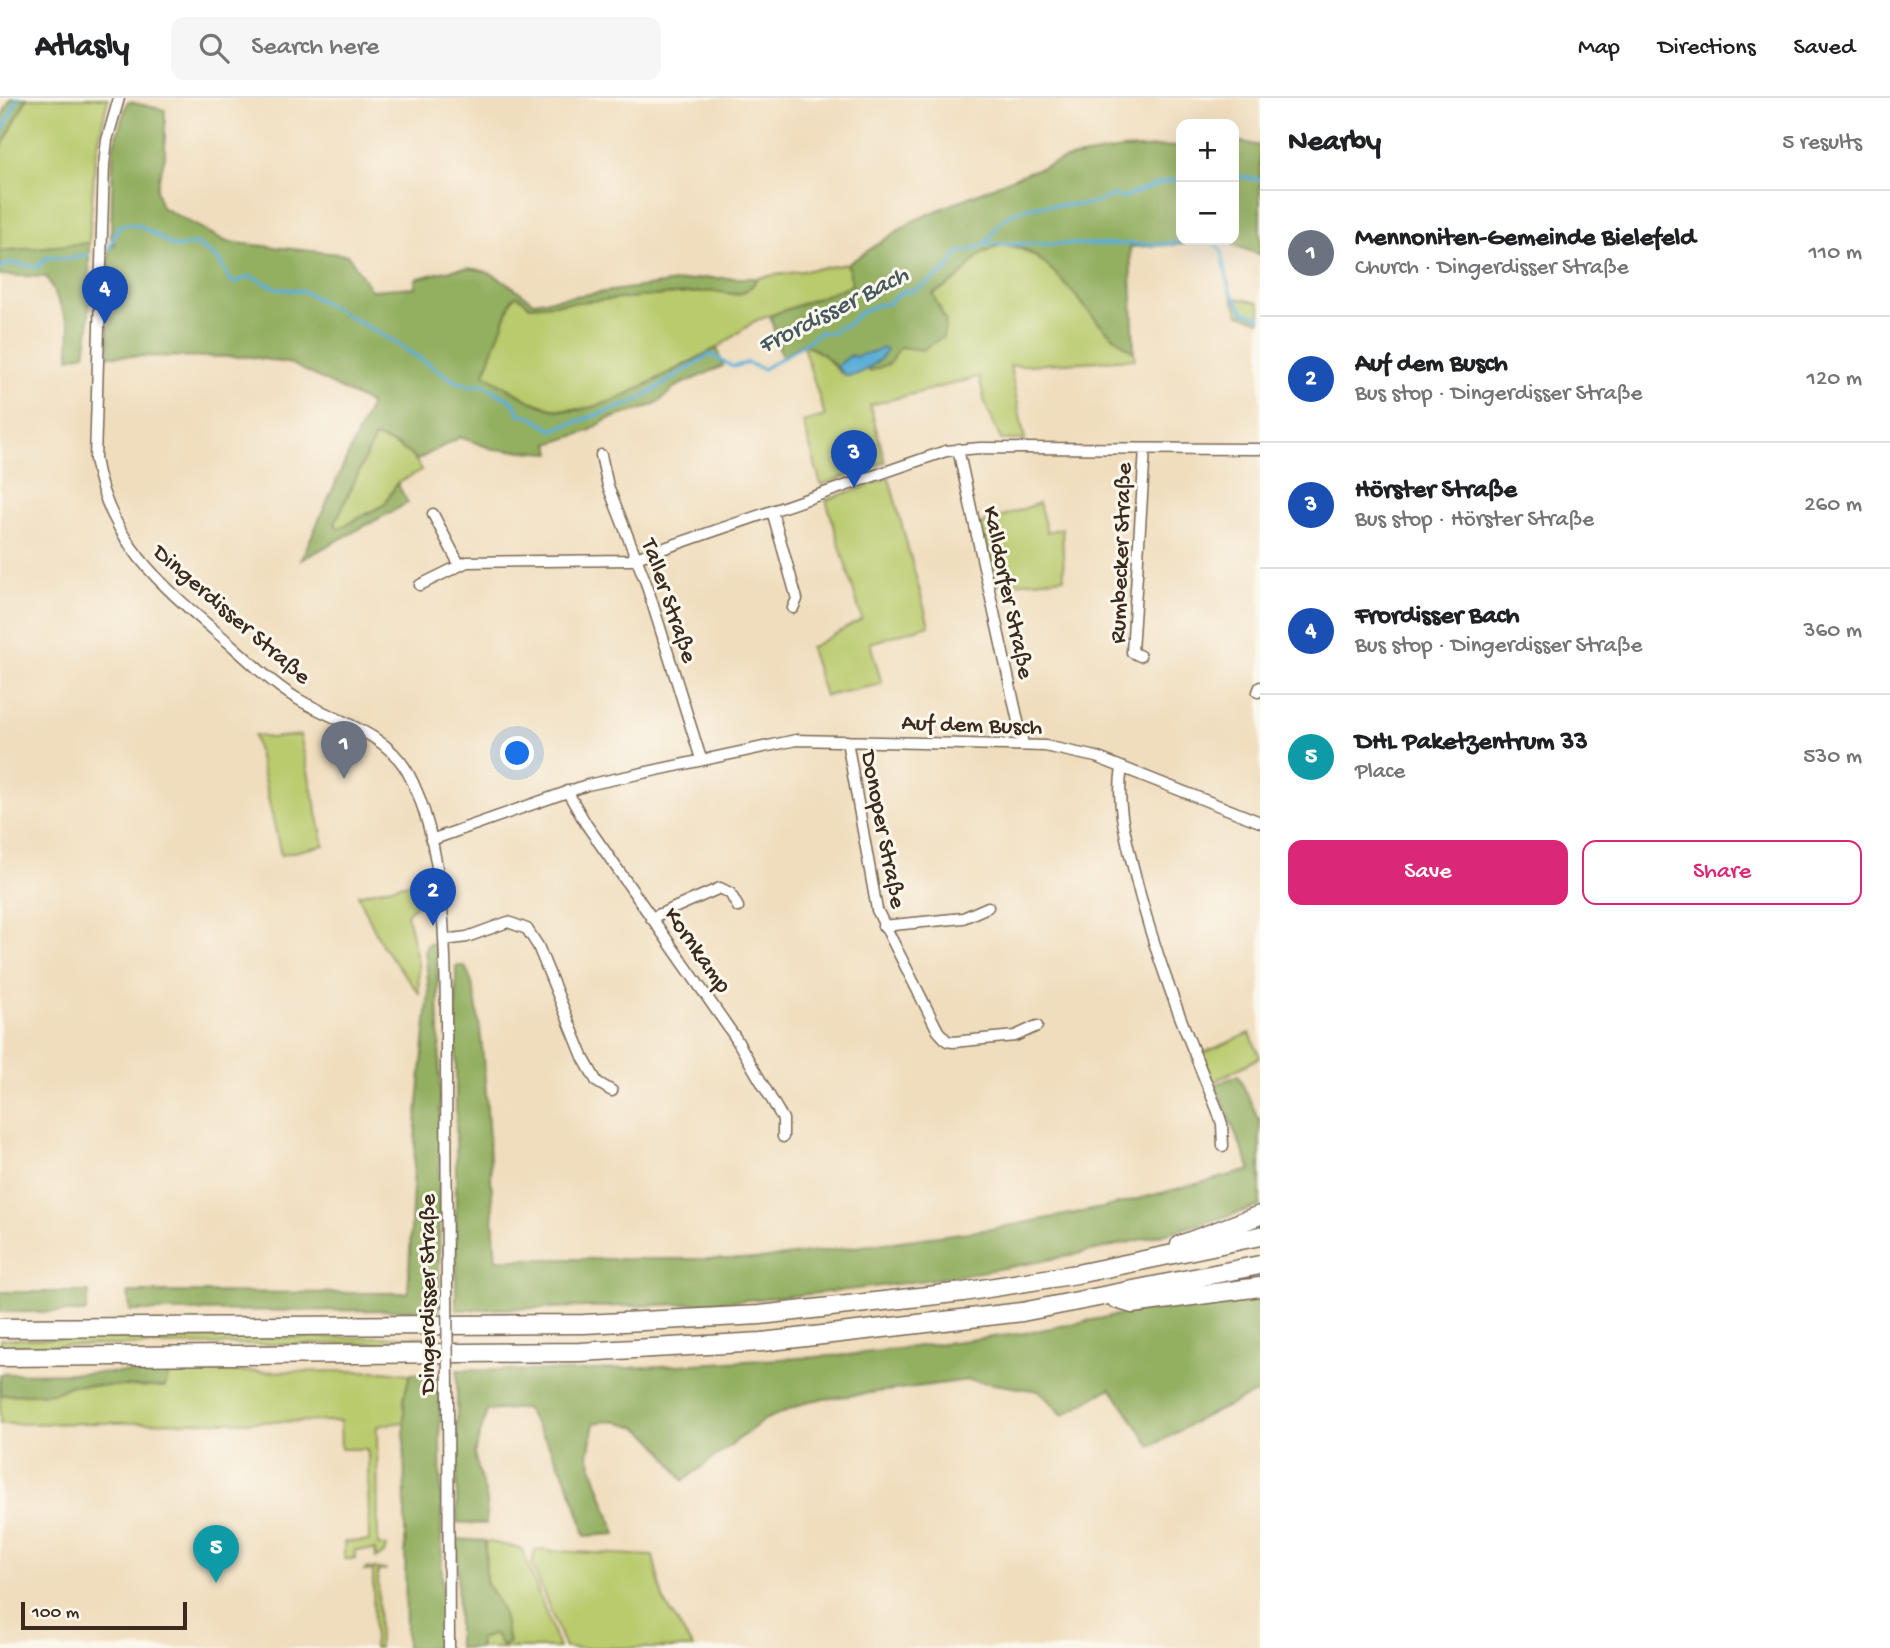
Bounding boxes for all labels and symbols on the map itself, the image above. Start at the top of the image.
water label: Frordisser Bach [754,260,915,363]
pin: 4 [82,266,128,324]
pin: 3 [831,430,877,488]
street label: Rumbecker Straße [1105,462,1140,644]
street label: Kalldorfer Straße [974,504,1039,682]
street label: Taller Straße [632,533,703,668]
street label: Dingerdisser Straße [144,538,316,693]
street label: Auf dem Busch [901,710,1043,743]
pin: 1 [321,721,367,779]
your location [500,736,534,770]
street label: Donoper Straße [852,746,911,912]
pin: 2 [410,868,456,926]
street label: Kornkamp [656,902,736,1000]
street label: Dingerdisser Straße [415,1193,444,1396]
pin: 5 [193,1525,239,1583]
scale bar [21,1599,187,1631]

